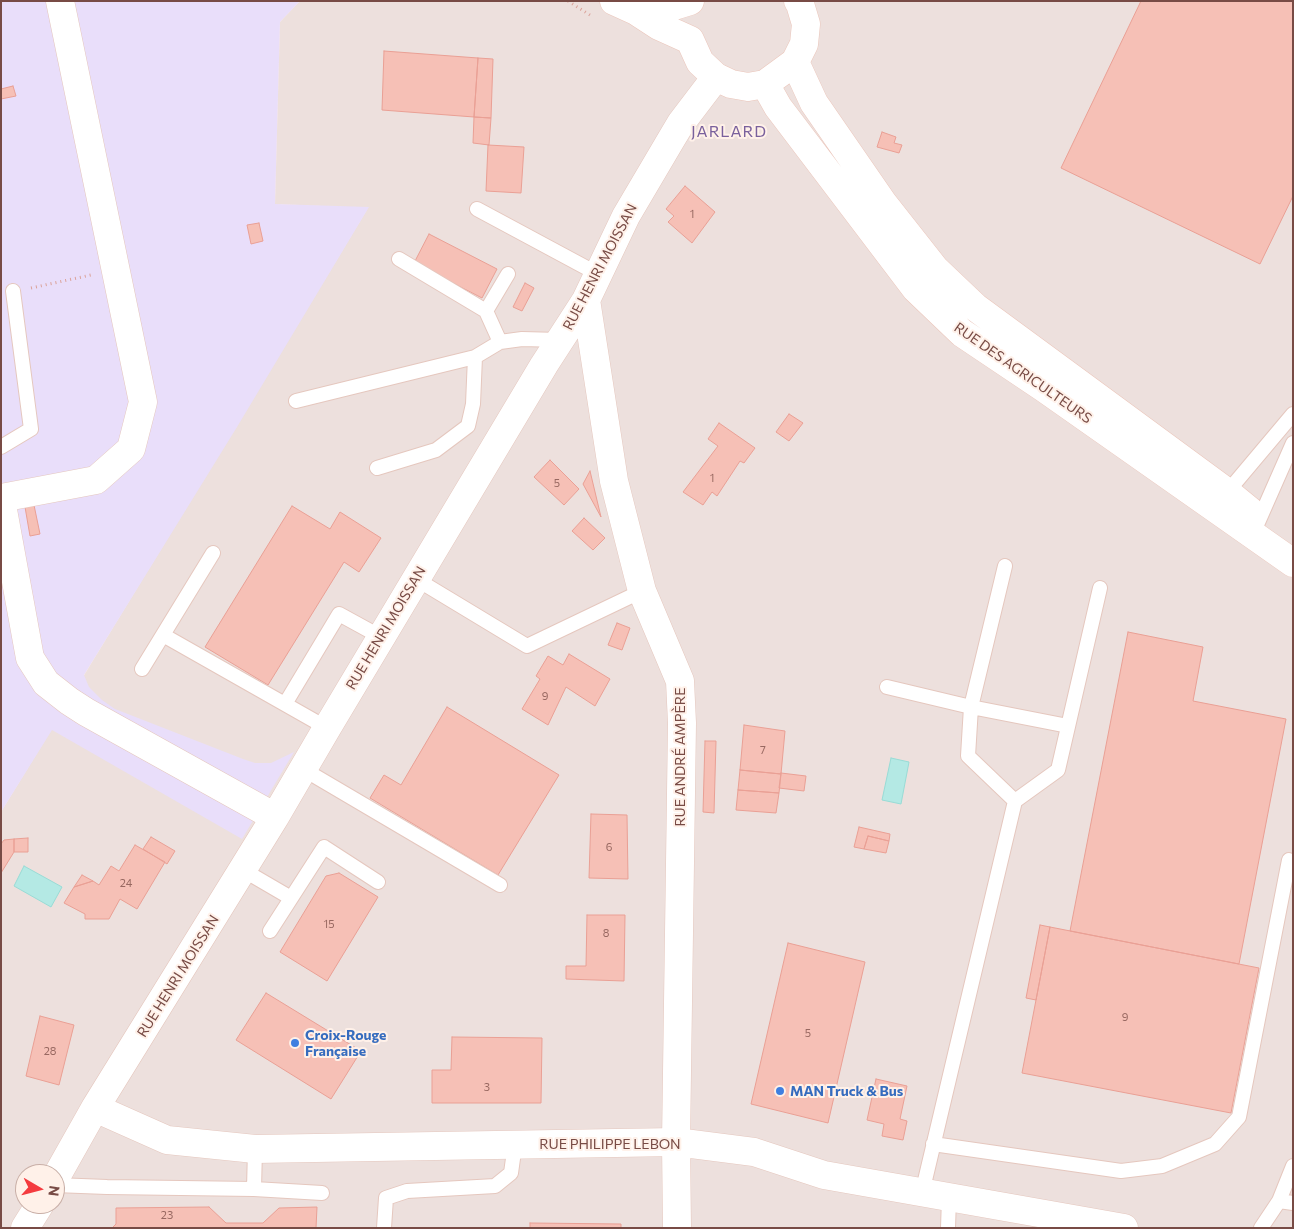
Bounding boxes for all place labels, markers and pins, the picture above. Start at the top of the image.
place label: Croix-Rouge Française [305,1027,386,1060]
marker: Croix-Rouge Française [289,1037,301,1049]
place label: MAN Truck & Bus [790,1083,903,1099]
marker: MAN Truck & Bus [774,1085,786,1097]

